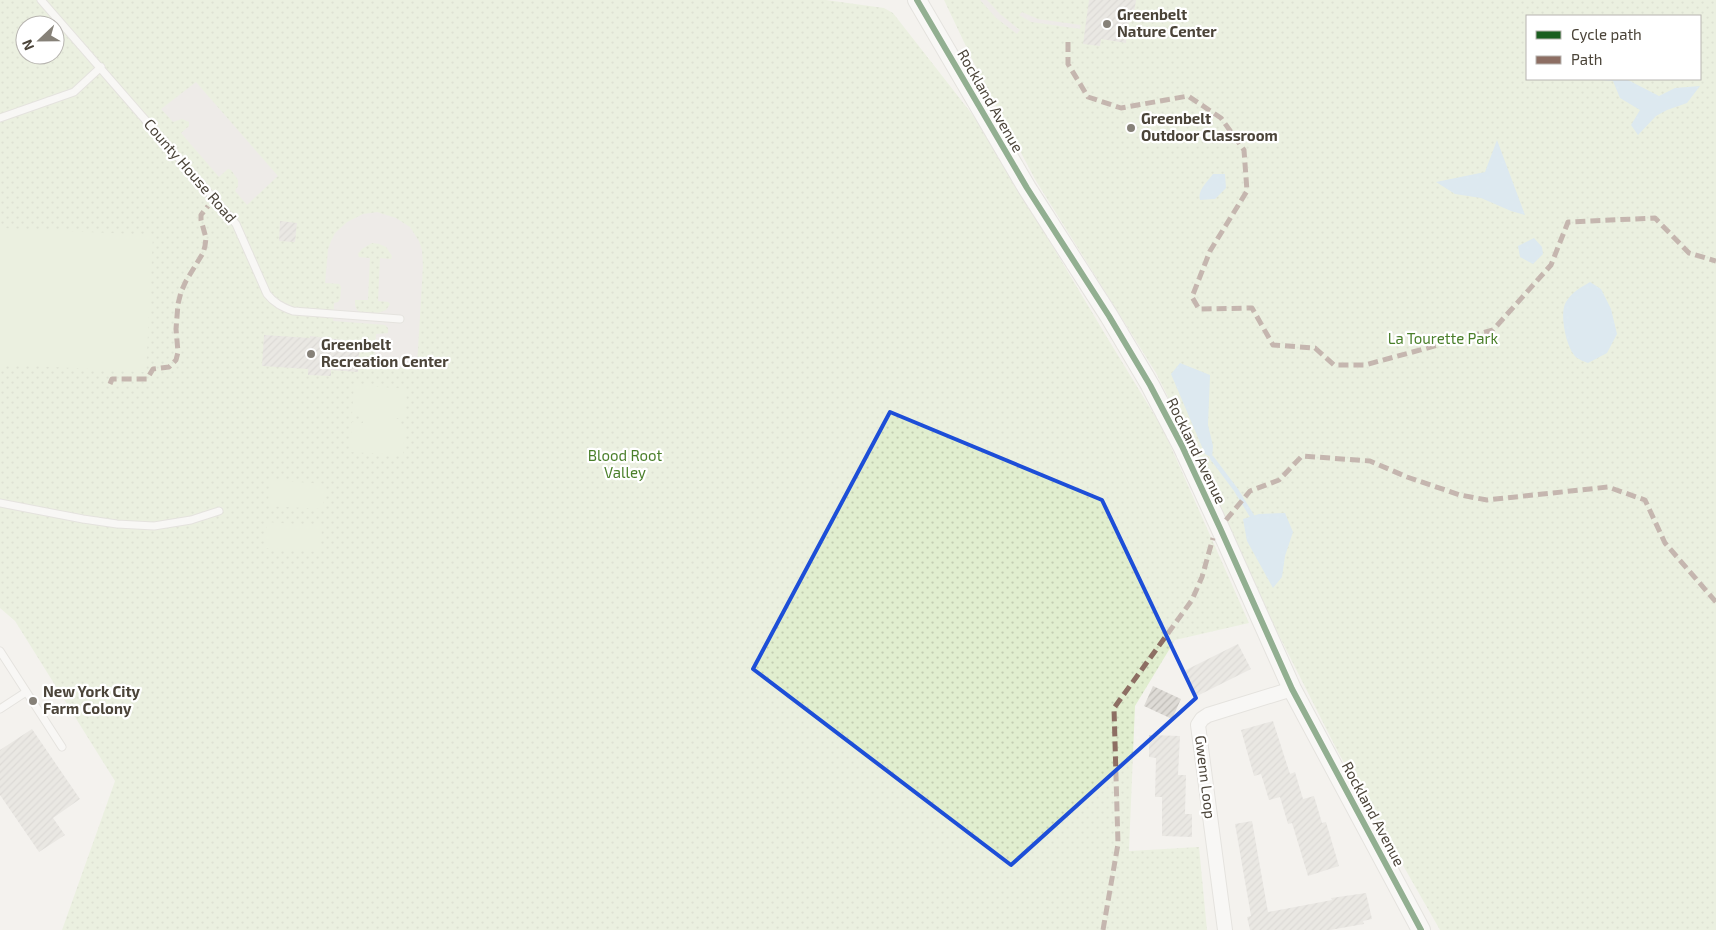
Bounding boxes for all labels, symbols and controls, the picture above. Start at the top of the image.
place label: Greenbelt Nature Center [1117,5,1217,40]
north arrow [15,15,65,65]
legend [1526,15,1701,80]
marker: Greenbelt Nature Center [1101,18,1113,30]
text: Cycle path [1571,25,1642,43]
text: N [18,37,37,53]
street label: Rockland Avenue [954,46,1028,155]
text: Path [1571,50,1602,68]
place label: Greenbelt Outdoor Classroom [1141,109,1278,144]
street label: County House Road [141,115,241,226]
marker: Greenbelt Outdoor Classroom [1125,122,1137,134]
park label: La Tourette Park [1388,329,1499,347]
place label: Greenbelt Recreation Center [321,335,449,370]
marker: Greenbelt Recreation Center [305,348,317,360]
street label: Rockland Avenue [1163,395,1230,507]
park label: Blood Root Valley [588,446,663,481]
place label: New York City Farm Colony [43,682,141,718]
marker: New York City Farm Colony [27,695,39,707]
street label: Gwenn Loop [1192,734,1220,820]
street label: Rockland Avenue [1339,758,1409,869]

